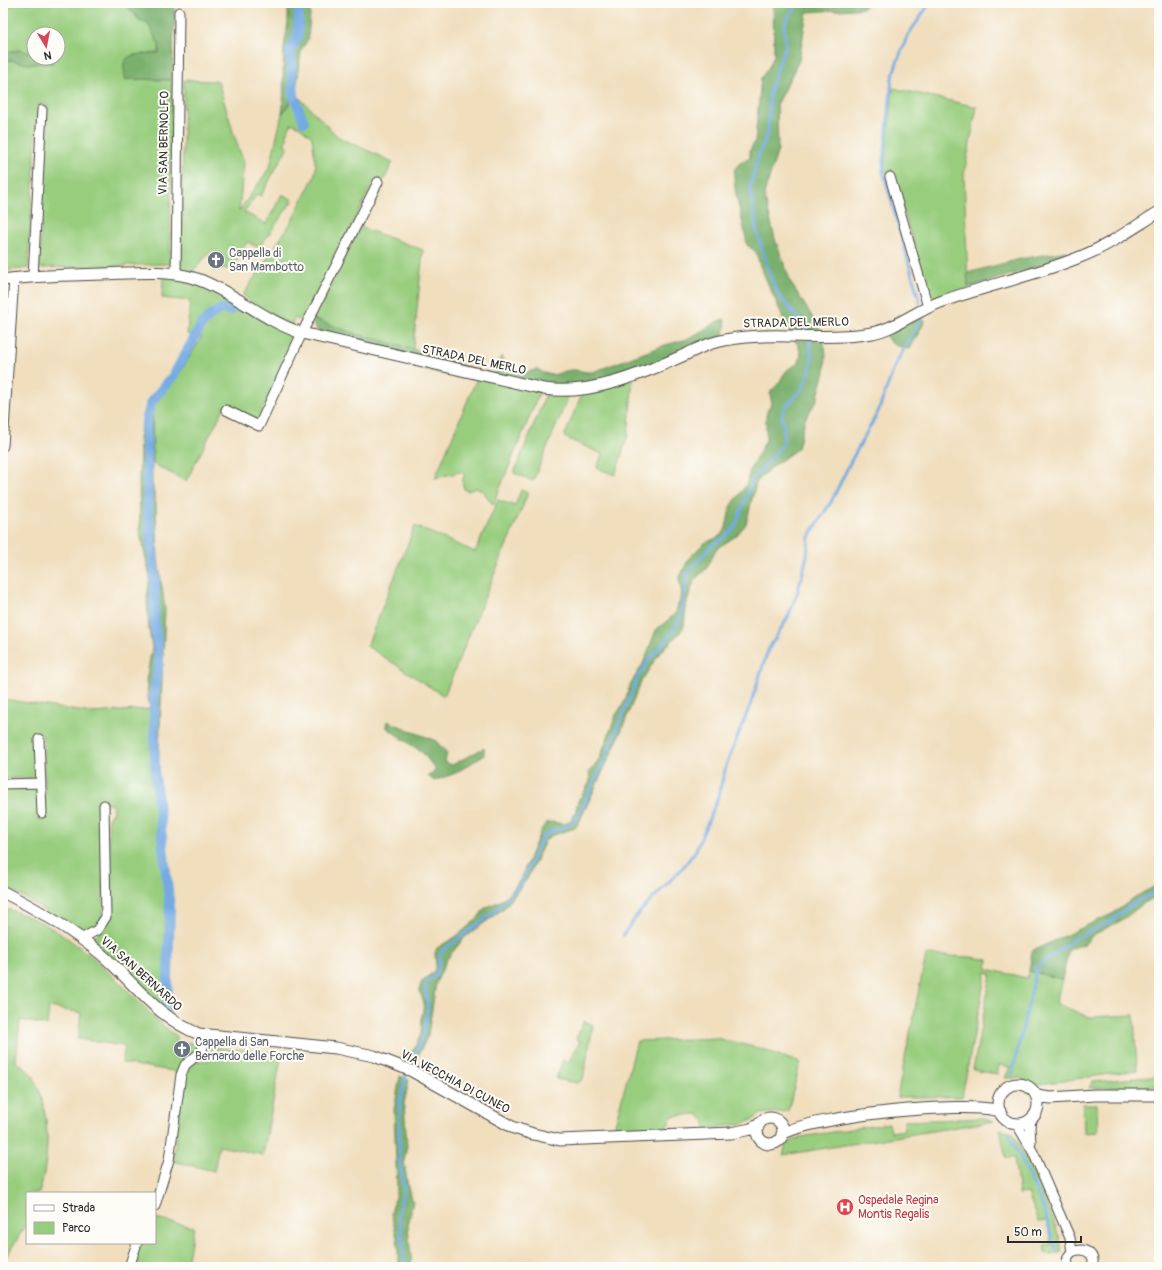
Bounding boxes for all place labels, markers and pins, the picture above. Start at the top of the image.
place label: Cappella di San Mambotto [229,246,304,275]
church icon: Cappella di San Mambotto [206,250,226,270]
place label: Cappella di San Bernardo delle Forche [195,1035,304,1064]
church icon: Cappella di San Bernardo delle Forche [172,1039,192,1059]
place label: Ospedale Regina Montis Regalis [858,1193,939,1222]
hospital icon: Ospedale Regina Montis Regalis [835,1197,855,1217]

